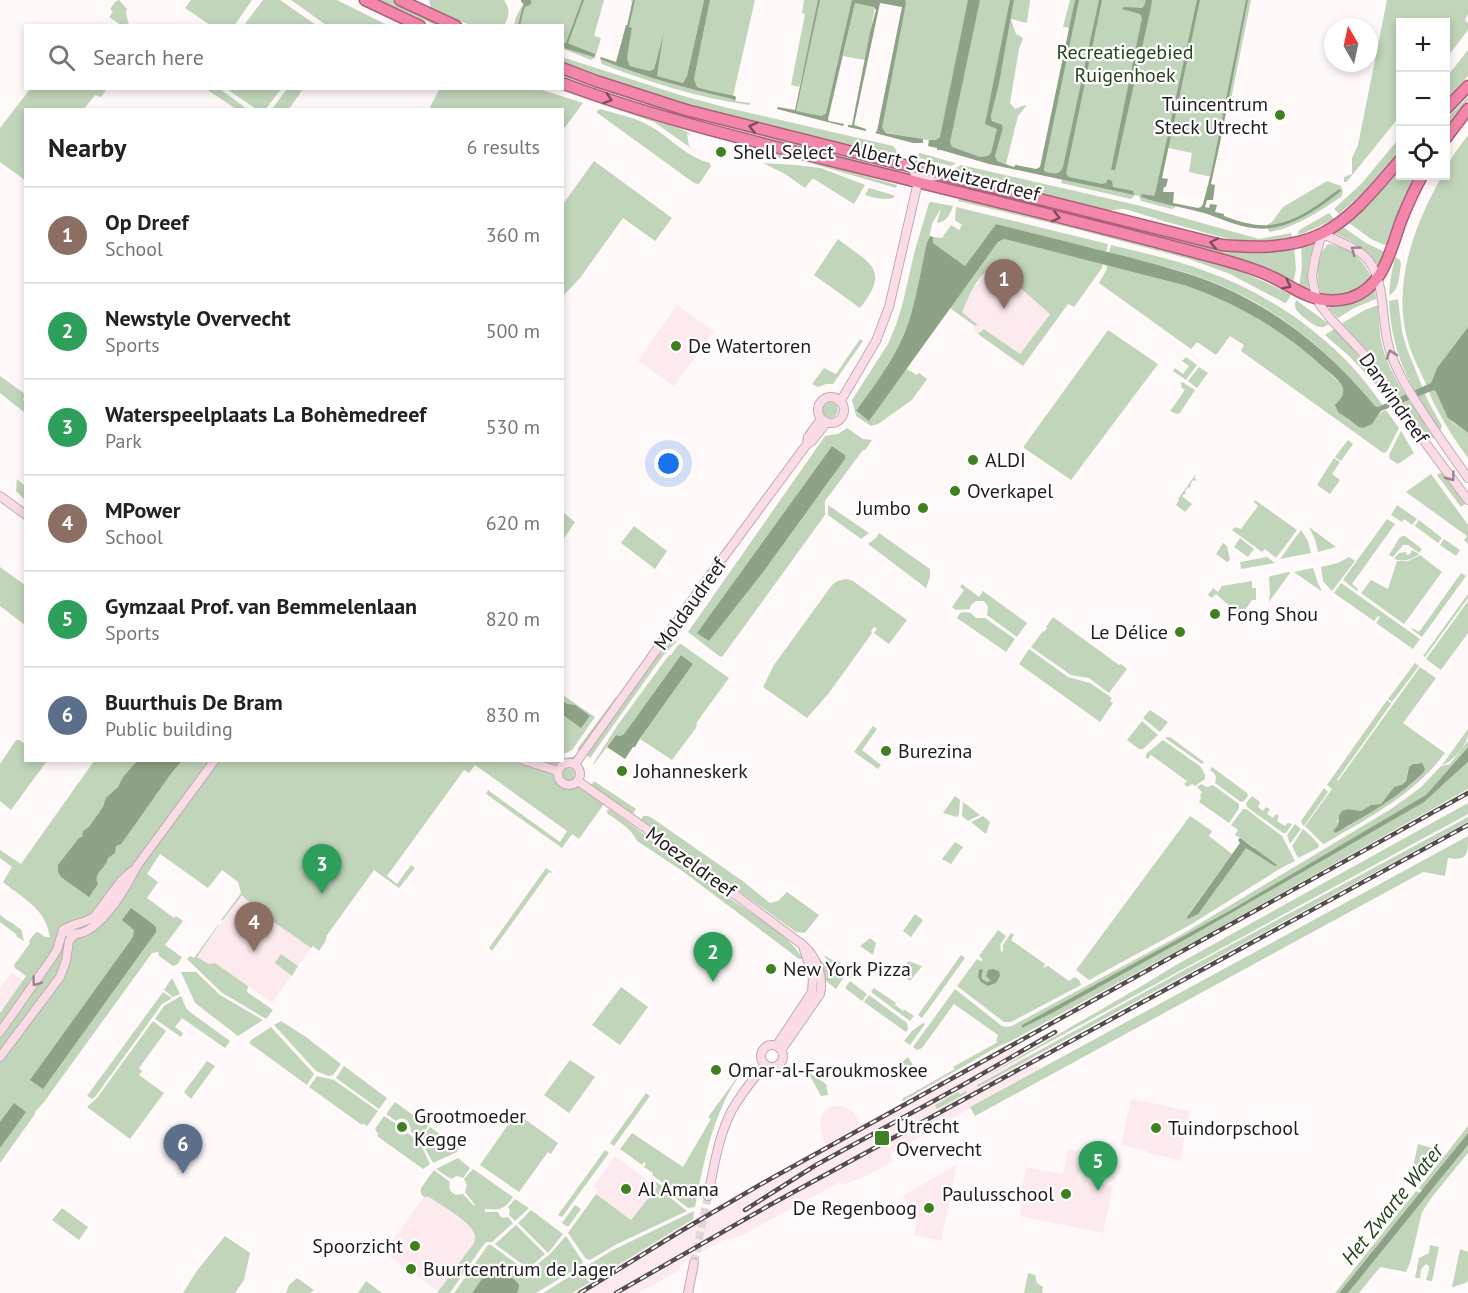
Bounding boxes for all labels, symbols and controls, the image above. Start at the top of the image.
north arrow [1324,18,1378,72]
map controls [1396,18,1450,180]
button: + [1396,18,1450,72]
search box [24,24,564,90]
park label: Recreatiegebied Ruigenhoek [1057,39,1193,88]
icon: search [45,41,78,74]
text: Search here [93,43,204,71]
button: − [1396,72,1450,126]
place label: Tuincentrum Steck Utrecht [1154,91,1268,140]
one-way arrow [602,92,613,104]
marker: Tuincentrum Steck Utrecht [1273,108,1287,122]
one-way arrow [749,121,759,134]
button: locate [1396,126,1450,180]
text: Nearby [48,131,126,164]
text: 6 results [467,134,540,160]
street label: Albert Schweitzerdreef [847,135,1044,208]
place label: Shell Select [733,139,834,165]
marker: Shell Select [714,145,728,159]
text: Op Dreef [105,208,188,236]
one-way arrow [1051,209,1061,222]
text: 1 [62,222,73,248]
text: 360 m [486,222,540,248]
text: School [105,236,163,262]
one-way arrow [1210,237,1220,250]
one-way arrow [1351,246,1362,257]
pin: 1 [984,260,1024,309]
one-way arrow [1280,277,1291,289]
text: Newstyle Overvecht [105,304,291,332]
text: 2 [62,318,73,344]
text: 500 m [486,318,540,344]
text: Sports [105,332,160,358]
place label: De Watertoren [688,333,811,359]
marker: De Watertoren [669,339,683,353]
street label: Darwindreef [1353,348,1436,450]
one-way arrow [1386,349,1399,360]
text: Waterspeelplaats La Bohèmedreef [105,400,426,428]
text: 3 [62,414,73,440]
text: 530 m [486,414,540,440]
text: Park [105,428,142,454]
place label: ALDI [985,447,1026,473]
your location [654,449,683,478]
marker: ALDI [966,453,980,467]
one-way arrow [1444,471,1455,482]
place label: Overkapel [967,478,1053,504]
marker: Overkapel [948,484,962,498]
place label: Jumbo [856,495,911,521]
text: MPower [105,496,181,524]
marker: Jumbo [916,501,930,515]
text: 4 [62,510,73,536]
text: 620 m [486,510,540,536]
text: School [105,524,163,550]
street label: Moldaudreef [648,551,733,655]
text: Gymzaal Prof. van Bemmelenlaan [105,592,417,620]
place label: Fong Shou [1227,601,1318,627]
text: 5 [62,606,73,632]
text: 820 m [486,606,540,632]
marker: Fong Shou [1208,607,1222,621]
place label: Le Délice [1090,619,1168,645]
text: Sports [105,620,160,646]
marker: Le Délice [1173,625,1187,639]
text: Buurthuis De Bram [105,688,283,716]
text: 6 [62,702,73,728]
text: 830 m [486,702,540,728]
text: Public building [105,716,233,742]
place label: Burezina [898,738,972,764]
marker: Burezina [879,744,893,758]
place label: Johanneskerk [633,758,748,784]
marker: Johanneskerk [615,764,629,778]
street label: Moezeldreef [641,821,742,904]
pin: 3 [302,844,342,894]
pin: 4 [234,902,274,952]
pin: 2 [694,932,732,982]
place label: New York Pizza [783,956,911,982]
marker: New York Pizza [764,962,778,976]
one-way arrow [32,975,43,986]
place label: Omar-al-Faroukmoskee [728,1057,928,1083]
marker: Omar-al-Faroukmoskee [709,1063,723,1077]
place label: Grootmoeder Kegge [414,1103,526,1152]
place label: Utrecht Overvecht [896,1113,982,1162]
place label: Tuindorpschool [1168,1115,1299,1141]
marker: Grootmoeder Kegge [395,1120,409,1134]
marker: Tuindorpschool [1149,1121,1163,1135]
pin: 6 [164,1124,202,1174]
marker: Utrecht Overvecht [873,1129,891,1147]
water label: Het Zwarte Water [1335,1136,1450,1270]
pin: 5 [1078,1142,1118,1191]
place label: Al Amana [638,1176,719,1202]
place label: Paulusschool [942,1181,1054,1207]
marker: Al Amana [619,1182,633,1196]
marker: Paulusschool [1059,1187,1073,1201]
place label: De Regenboog [793,1195,917,1221]
marker: De Regenboog [922,1201,936,1215]
place label: Spoorzicht [312,1233,403,1259]
marker: Spoorzicht [408,1239,422,1253]
place label: Buurtcentrum de Jager [423,1256,616,1282]
marker: Buurtcentrum de Jager [404,1262,418,1276]

